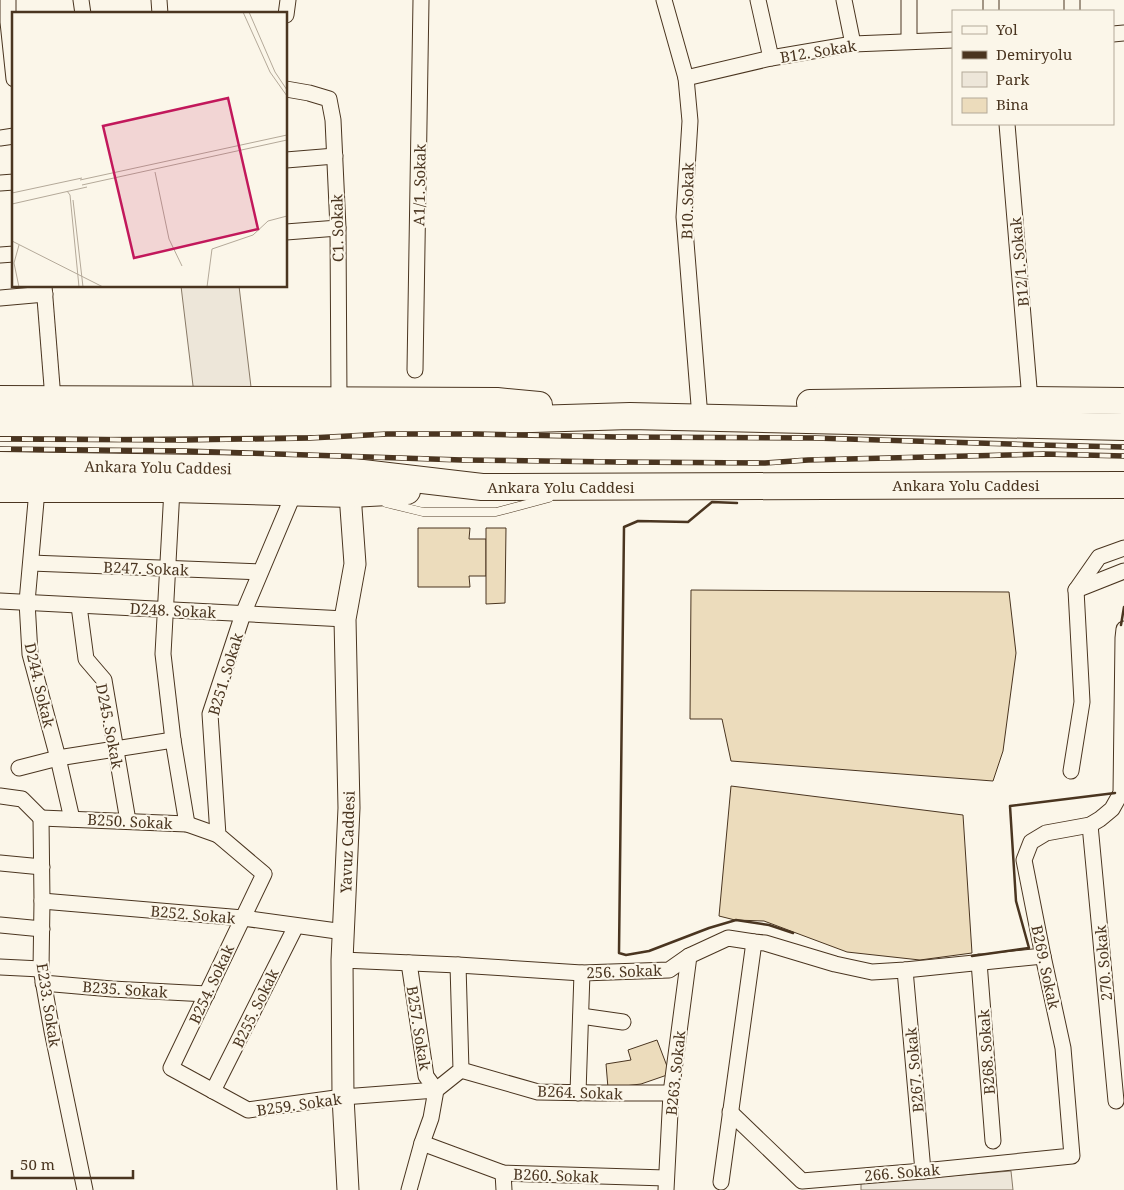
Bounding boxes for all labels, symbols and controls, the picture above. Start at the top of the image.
legend [952,10,1114,125]
inset map [12,12,288,288]
text: Yol [995,19,1018,39]
street label: B12. Sokak [778,35,858,67]
text: Demiryolu [996,44,1073,64]
text: Park [996,69,1030,89]
text: Bina [996,94,1029,114]
street label: A1/1. Sokak [408,144,430,226]
street label: B10. Sokak [676,162,698,240]
street label: C1. Sokak [326,194,348,262]
street label: B12/1. Sokak [1005,216,1033,308]
street label: Ankara Yolu Caddesi [84,456,232,478]
street label: Ankara Yolu Caddesi [892,475,1040,495]
street label: Ankara Yolu Caddesi [487,477,635,497]
street label: B247. Sokak [103,557,189,579]
street label: D248. Sokak [129,598,217,622]
street label: B251. Sokak [203,630,247,718]
street label: D244. Sokak [21,641,60,730]
street label: D245. Sokak [92,682,128,771]
street label: Yavuz Caddesi [335,790,359,895]
street label: B250. Sokak [87,809,173,833]
street label: B252. Sokak [150,900,237,928]
street label: B269. Sokak [1027,923,1065,1011]
street label: 270. Sokak [1090,924,1116,1002]
street label: B254. Sokak [184,941,238,1027]
street label: 256. Sokak [586,960,662,982]
street label: E233. Sokak [32,961,66,1049]
street label: B255. Sokak [227,965,283,1051]
street label: B235. Sokak [82,976,169,1002]
street label: B257. Sokak [402,984,436,1072]
street label: B268. Sokak [973,1008,999,1095]
street label: B267. Sokak [900,1026,928,1113]
street label: B263. Sokak [661,1029,689,1117]
street label: B264. Sokak [537,1081,623,1103]
street label: B259. Sokak [255,1088,343,1120]
scale bar [12,1148,134,1180]
text: 50 m [20,1154,55,1174]
street label: 266. Sokak [863,1159,941,1185]
street label: B260. Sokak [513,1164,599,1186]

